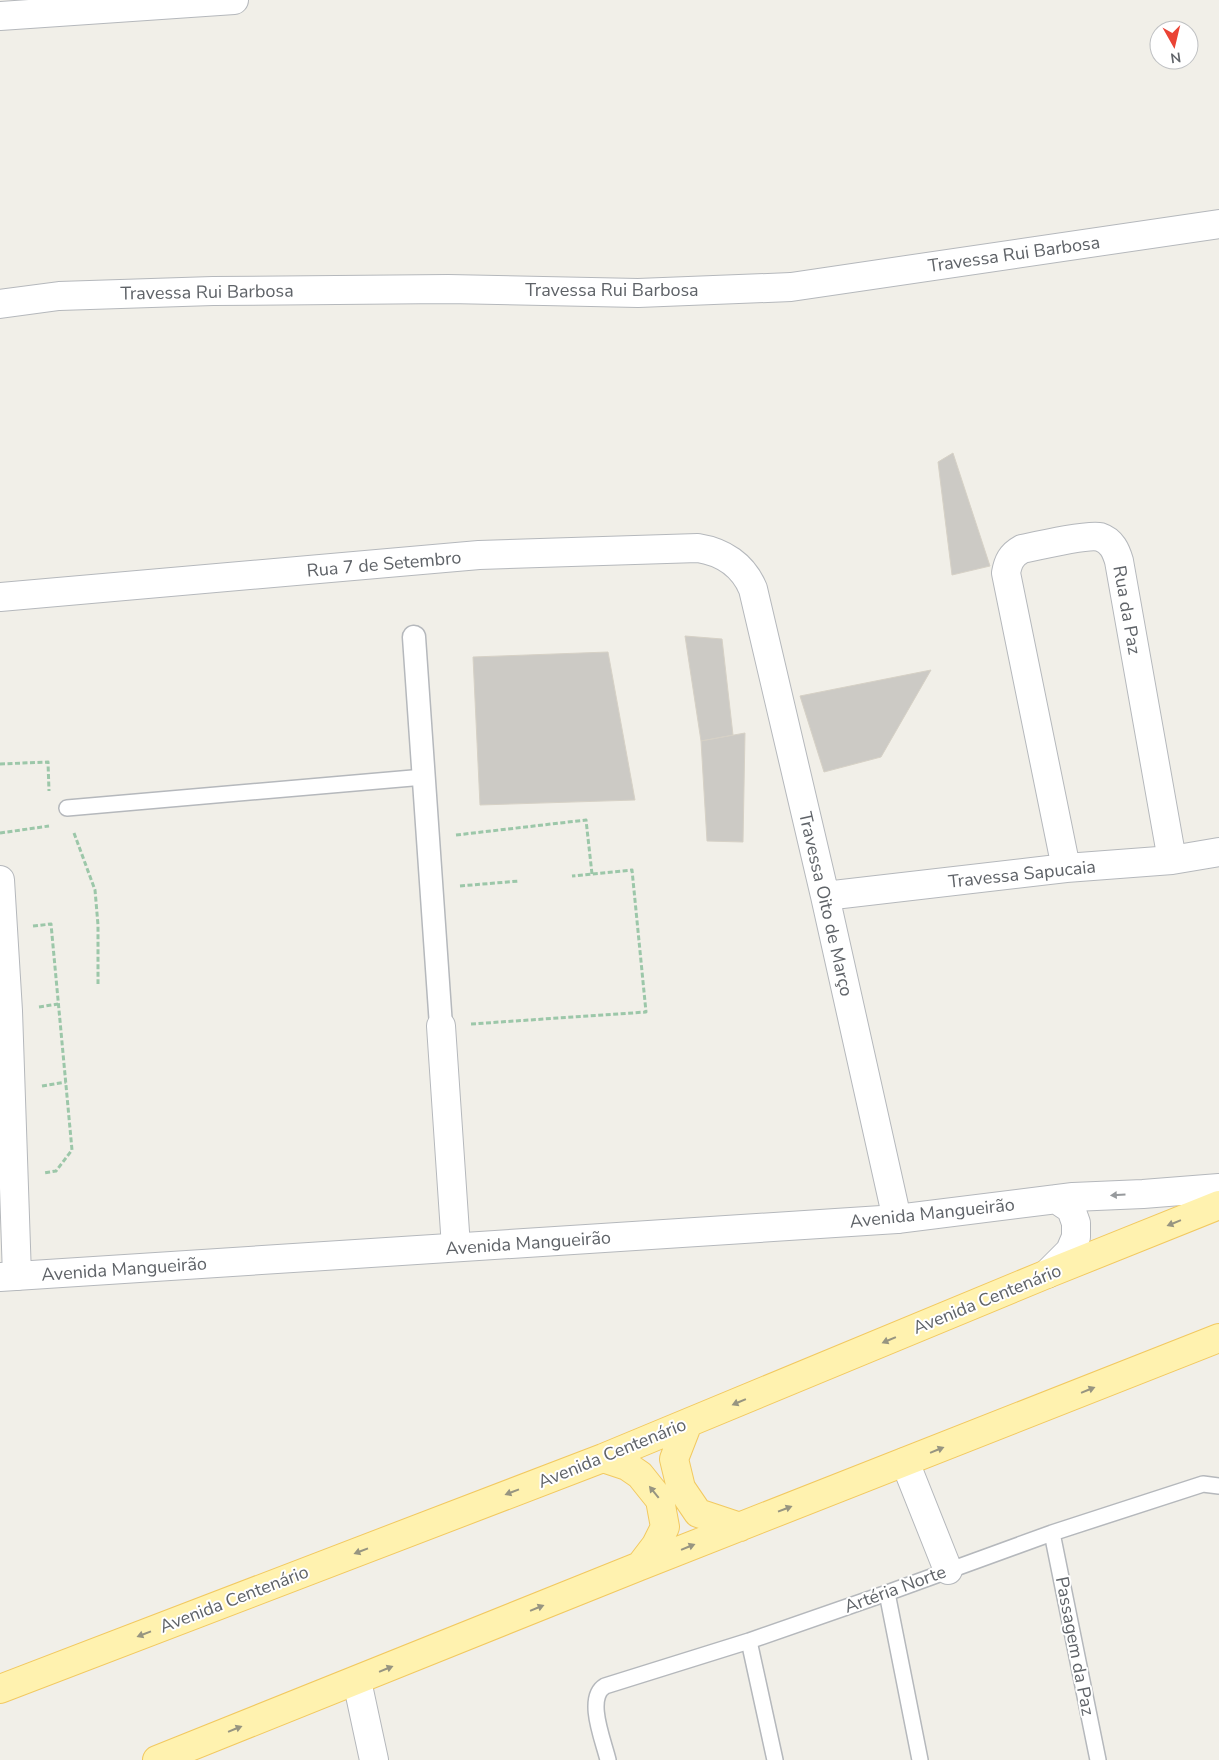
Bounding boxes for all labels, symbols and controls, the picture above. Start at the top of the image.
north arrow [1149,20,1199,70]
text: N [1169,47,1182,68]
street label: Travessa Rui Barbosa [927,230,1101,278]
street label: Travessa Rui Barbosa [120,278,294,306]
street label: Travessa Rui Barbosa [525,278,699,302]
street label: Rua 7 de Setembro [306,545,462,583]
street label: Rua da Paz [1107,564,1147,656]
street label: Travessa Oito de Março [793,810,859,998]
street label: Travessa Sapucaia [947,854,1097,894]
street label: Avenida Mangueirão [848,1192,1016,1234]
one-way arrow [1110,1192,1126,1200]
one-way arrow [1167,1220,1181,1228]
street label: Avenida Mangueirão [444,1225,612,1261]
street label: Avenida Mangueirão [40,1251,208,1287]
street label: Avenida Centenário [909,1258,1065,1340]
one-way arrow [882,1336,896,1344]
one-way arrow [1081,1386,1096,1394]
one-way arrow [731,1398,746,1406]
street label: Avenida Centenário [534,1412,690,1494]
one-way arrow [930,1446,945,1454]
one-way arrow [648,1486,659,1499]
one-way arrow [505,1489,520,1497]
one-way arrow [778,1505,793,1513]
one-way arrow [680,1543,695,1550]
one-way arrow [354,1547,368,1555]
street label: Artéria Norte [841,1559,949,1619]
street label: Avenida Centenário [156,1560,312,1638]
street label: Passagem da Paz [1050,1574,1100,1718]
one-way arrow [530,1603,544,1611]
one-way arrow [136,1631,151,1638]
one-way arrow [379,1665,394,1673]
one-way arrow [228,1725,243,1733]

